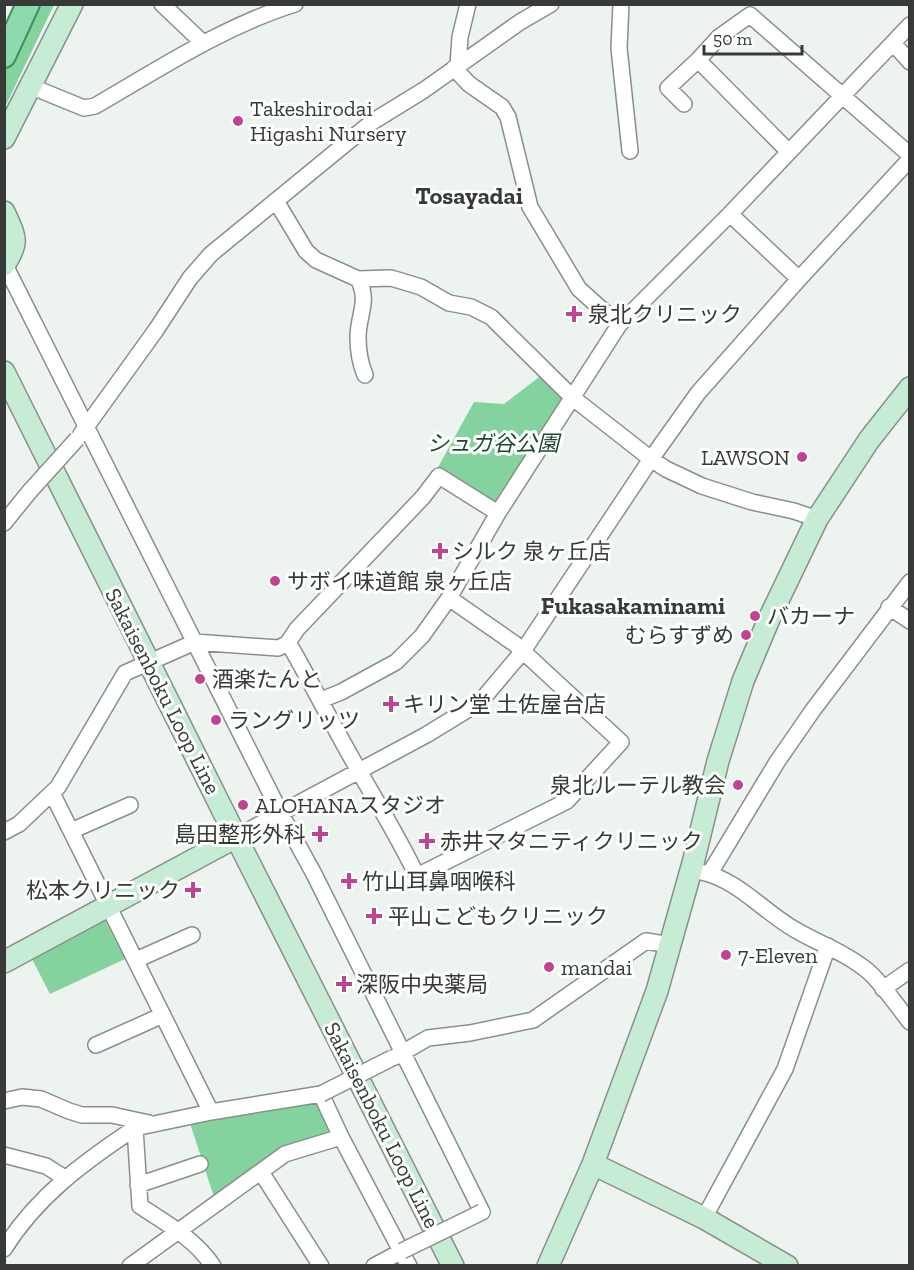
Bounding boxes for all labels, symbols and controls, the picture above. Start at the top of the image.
scale bar [704,18,802,56]
text: 50 m [713,28,753,50]
place label: Takeshirodai Higashi Nursery [250,95,407,147]
marker: Takeshirodai Higashi Nursery [231,114,245,128]
district label: Tosayadai [415,181,523,210]
place label: 泉北クリニック [588,301,742,328]
marker: 泉北クリニック [565,305,583,323]
park label: シュガ谷公園 [427,430,562,457]
place label: LAWSON [701,444,790,471]
marker: LAWSON [795,450,809,464]
place label: シルク 泉ヶ丘店 [452,538,611,565]
marker: シルク 泉ヶ丘店 [433,544,447,558]
place label: サボイ味道館 泉ヶ丘店 [287,568,512,595]
marker: サボイ味道館 泉ヶ丘店 [268,574,282,588]
street label: Sakaisenboku Loop Line [99,583,227,799]
district label: Fukasakaminami [541,591,725,620]
place label: バカーナ [767,603,855,630]
marker: バカーナ [748,609,762,623]
place label: むらすずめ [624,622,734,649]
marker: むらすずめ [739,628,753,642]
place label: 酒楽たんと [212,666,322,693]
marker: 酒楽たんと [193,672,207,686]
place label: キリン堂 土佐屋台店 [403,691,606,718]
marker: キリン堂 土佐屋台店 [384,697,398,711]
place label: ラングリッツ [228,707,360,734]
marker: ラングリッツ [209,713,223,727]
place label: 泉北ルーテル教会 [550,772,726,799]
marker: 泉北ルーテル教会 [731,778,745,792]
place label: ALOHANAスタジオ [255,792,446,819]
marker: ALOHANAスタジオ [236,798,250,812]
place label: 島田整形外科 [174,821,306,848]
marker: 島田整形外科 [311,825,329,843]
place label: 赤井マタニティクリニック [440,828,703,855]
marker: 赤井マタニティクリニック [418,832,436,850]
place label: 竹山耳鼻咽喉科 [362,868,516,895]
marker: 竹山耳鼻咽喉科 [340,872,358,890]
place label: 松本クリニック [26,877,180,904]
marker: 松本クリニック [184,881,202,899]
place label: 平山こどもクリニック [388,903,608,930]
marker: 平山こどもクリニック [365,907,383,925]
place label: 7-Eleven [738,942,818,969]
marker: 7-Eleven [719,948,733,962]
place label: mandai [561,954,632,981]
marker: mandai [542,960,556,974]
place label: 深阪中央薬局 [356,971,488,998]
marker: 深阪中央薬局 [337,977,351,991]
street label: Sakaisenboku Loop Line [318,1017,446,1233]

